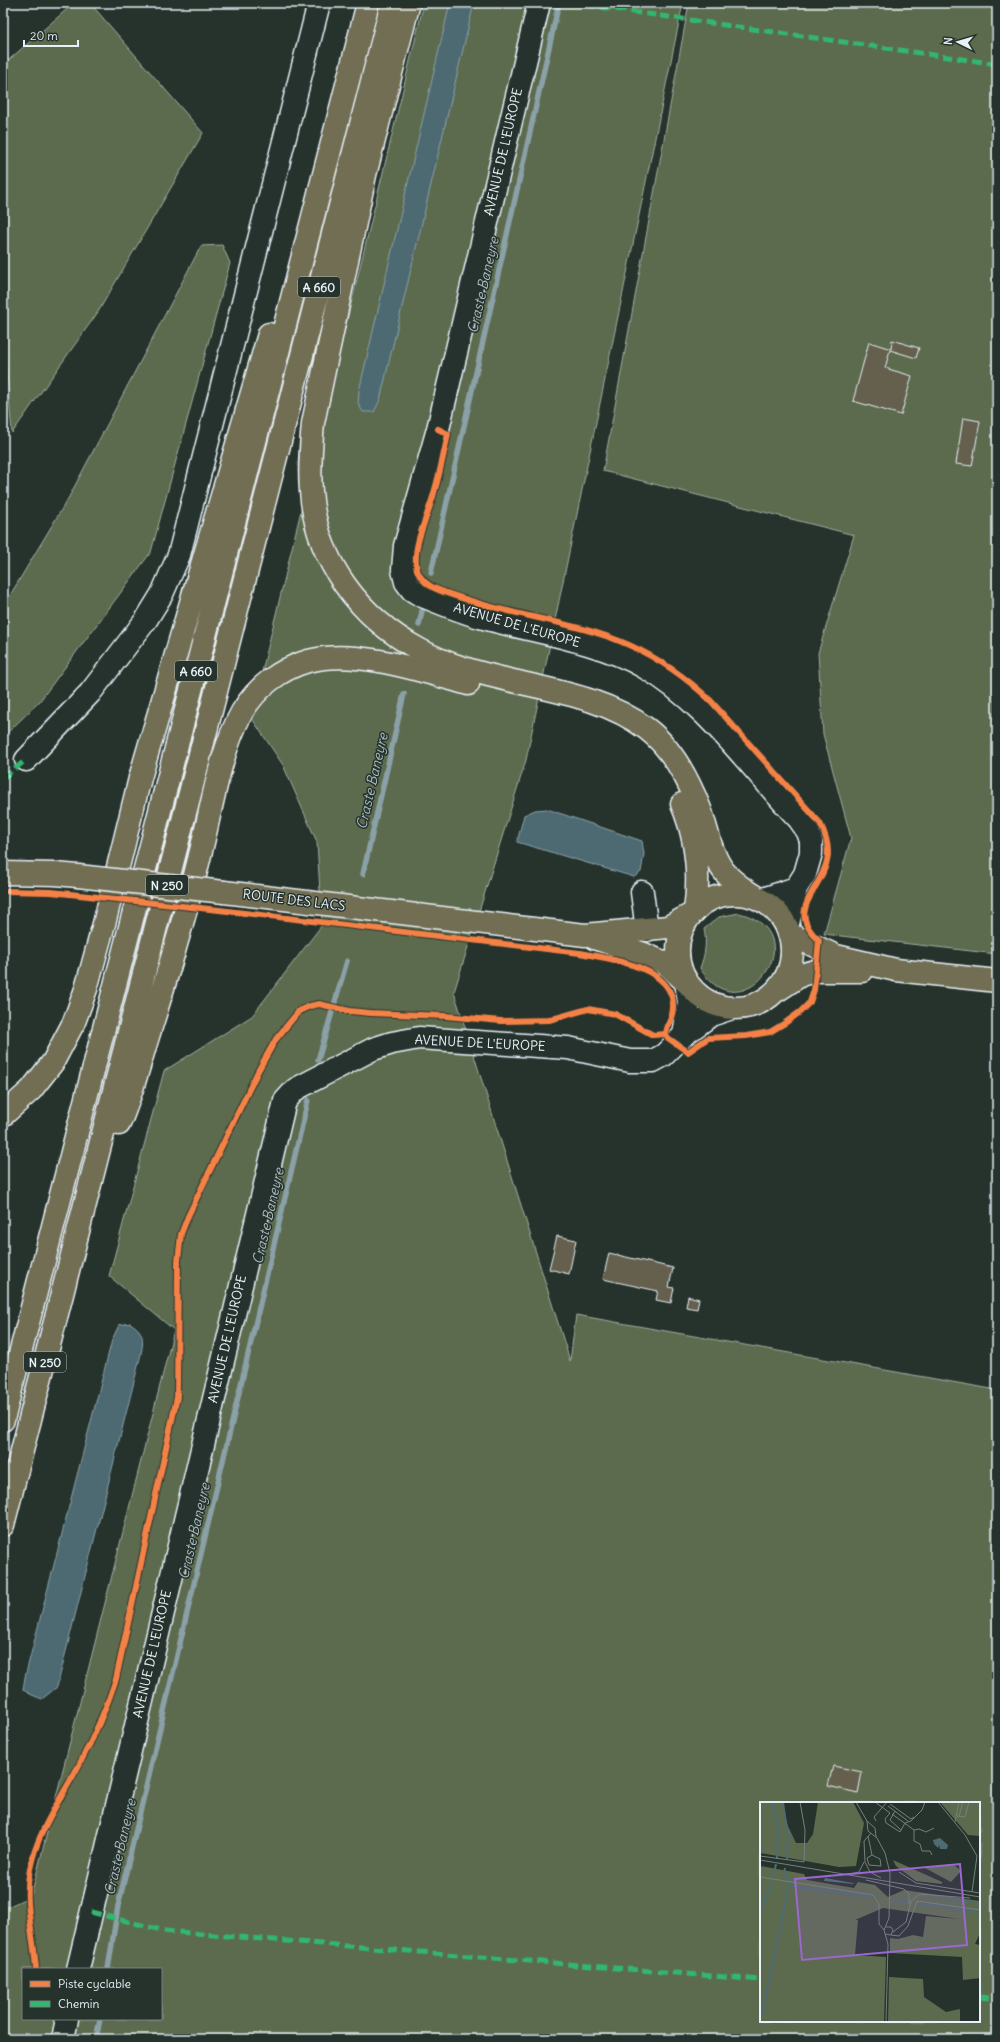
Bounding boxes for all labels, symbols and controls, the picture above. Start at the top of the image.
scale bar [24,22,78,48]
north arrow [938,22,978,62]
text: 20 m [30,28,58,43]
text: N [941,37,955,46]
street label: AVENUE DE L'EUROPE [480,86,526,218]
water label: Craste Baneyre [463,234,503,335]
road number: A 660 [298,277,340,297]
street label: AVENUE DE L'EUROPE [452,599,583,651]
road number: A 660 [175,661,217,681]
water label: Craste Baneyre [352,730,392,831]
road number: N 250 [146,875,188,895]
street label: ROUTE DES LACS [242,885,346,915]
street label: AVENUE DE L'EUROPE [414,1031,546,1055]
water label: Craste Baneyre [248,1165,288,1266]
street label: AVENUE DE L'EUROPE [204,1273,250,1405]
road number: N 250 [24,1352,66,1372]
water label: Craste Baneyre [174,1480,214,1581]
street label: AVENUE DE L'EUROPE [129,1588,175,1720]
water label: Craste Baneyre [100,1796,140,1897]
inset map [760,1802,980,2022]
legend [22,1968,162,2020]
text: Piste cyclable [58,1976,131,1991]
text: Chemin [58,1996,100,2011]

